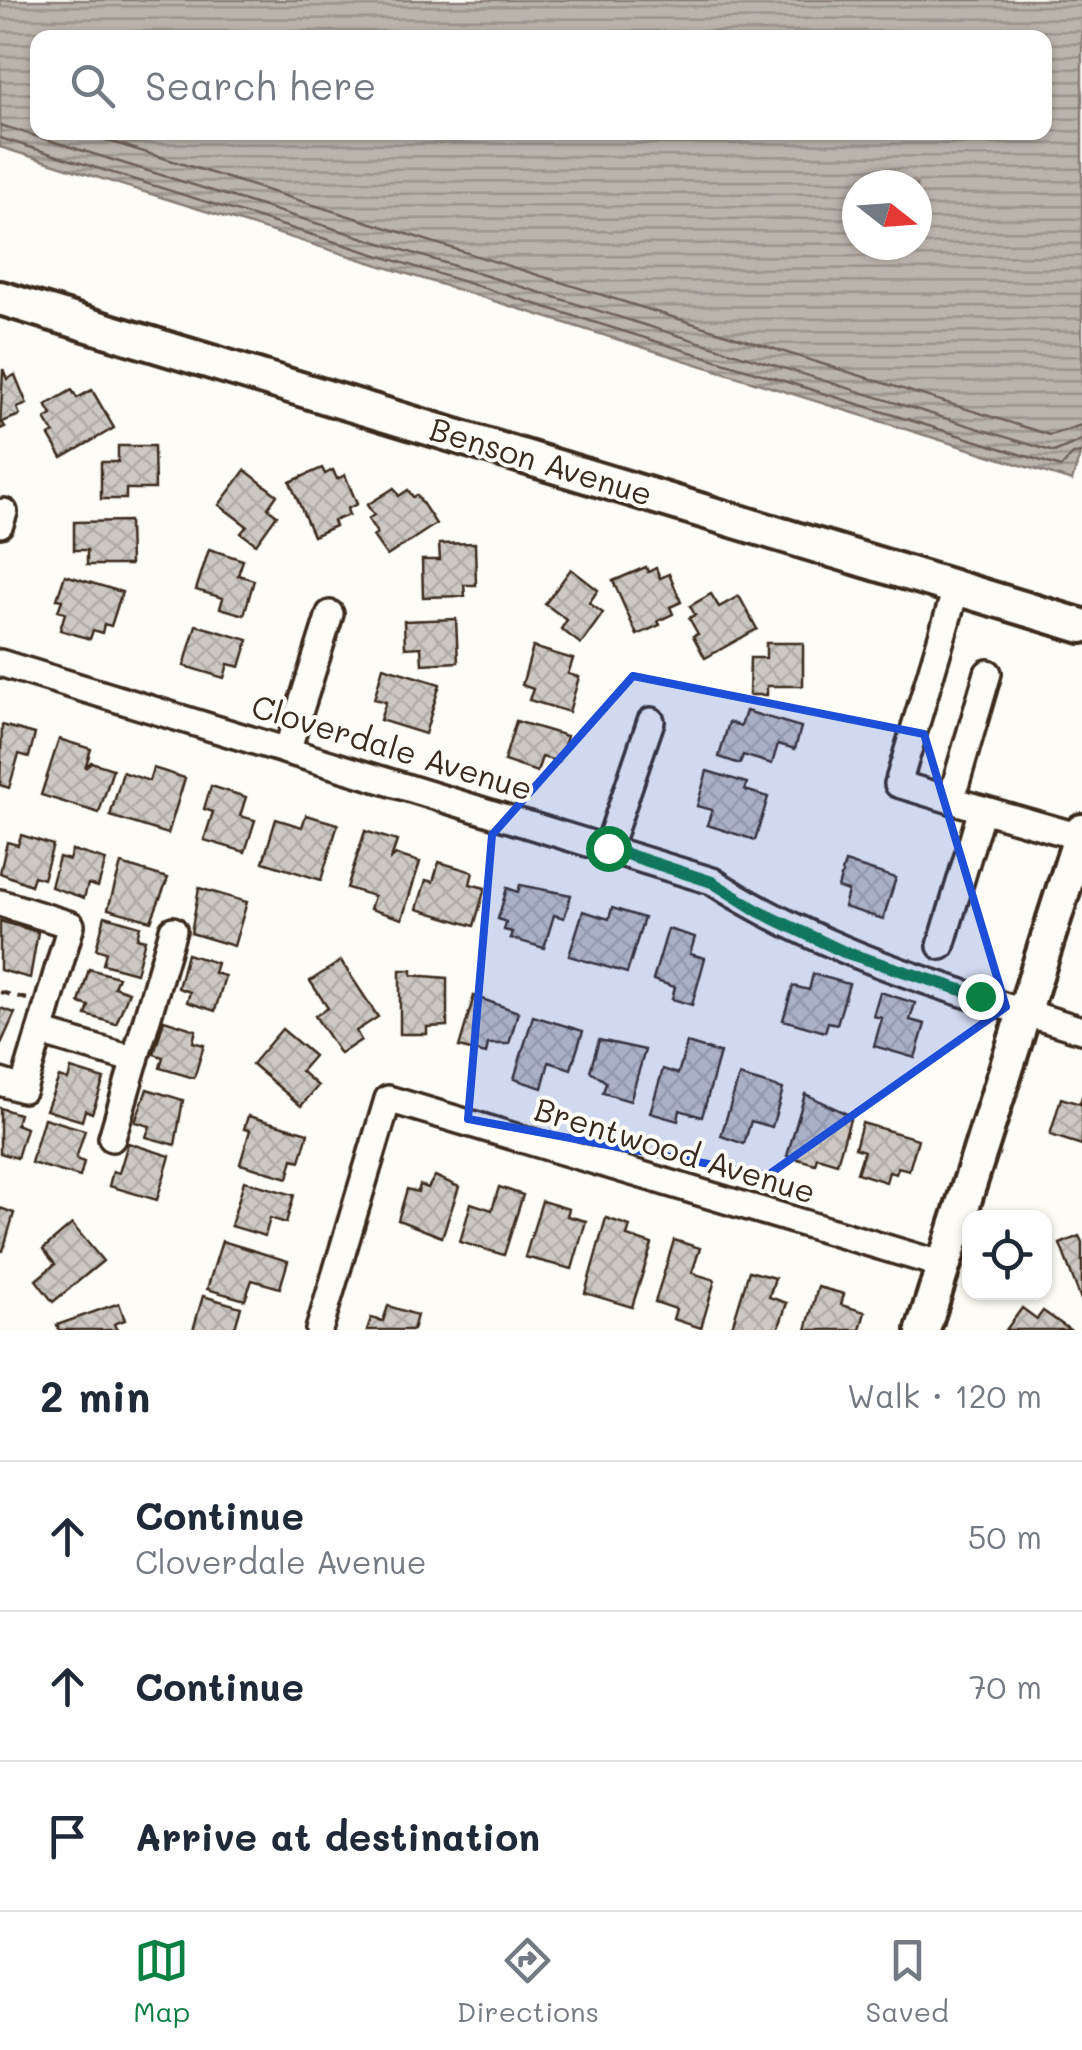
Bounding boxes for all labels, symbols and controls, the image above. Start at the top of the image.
search box [30,30,1052,140]
icon: search [65,58,120,113]
text: Search here [145,60,376,110]
north arrow [842,170,932,260]
street label: Benson Avenue [425,406,658,514]
street label: Cloverdale Avenue [247,683,538,809]
route start [586,826,632,872]
route end [958,974,1004,1020]
street label: Brentwood Avenue [530,1086,821,1212]
map controls [962,1210,1052,1300]
button: locate [962,1210,1052,1300]
text: 2 min [40,1368,150,1423]
text: Walk · 120 m [847,1374,1042,1416]
text: Continue [135,1490,304,1540]
icon: ahead [40,1509,95,1564]
text: 50 m [968,1515,1042,1557]
text: Cloverdale Avenue [135,1540,427,1582]
icon: ahead [40,1659,95,1714]
text: Continue [135,1661,304,1711]
text: 70 m [969,1665,1042,1707]
icon: arrive [40,1809,95,1864]
text: Arrive at destination [135,1811,540,1861]
tab: Map [133,1933,190,2029]
tab: Directions [457,1933,599,2029]
tab: Saved [866,1933,949,2029]

